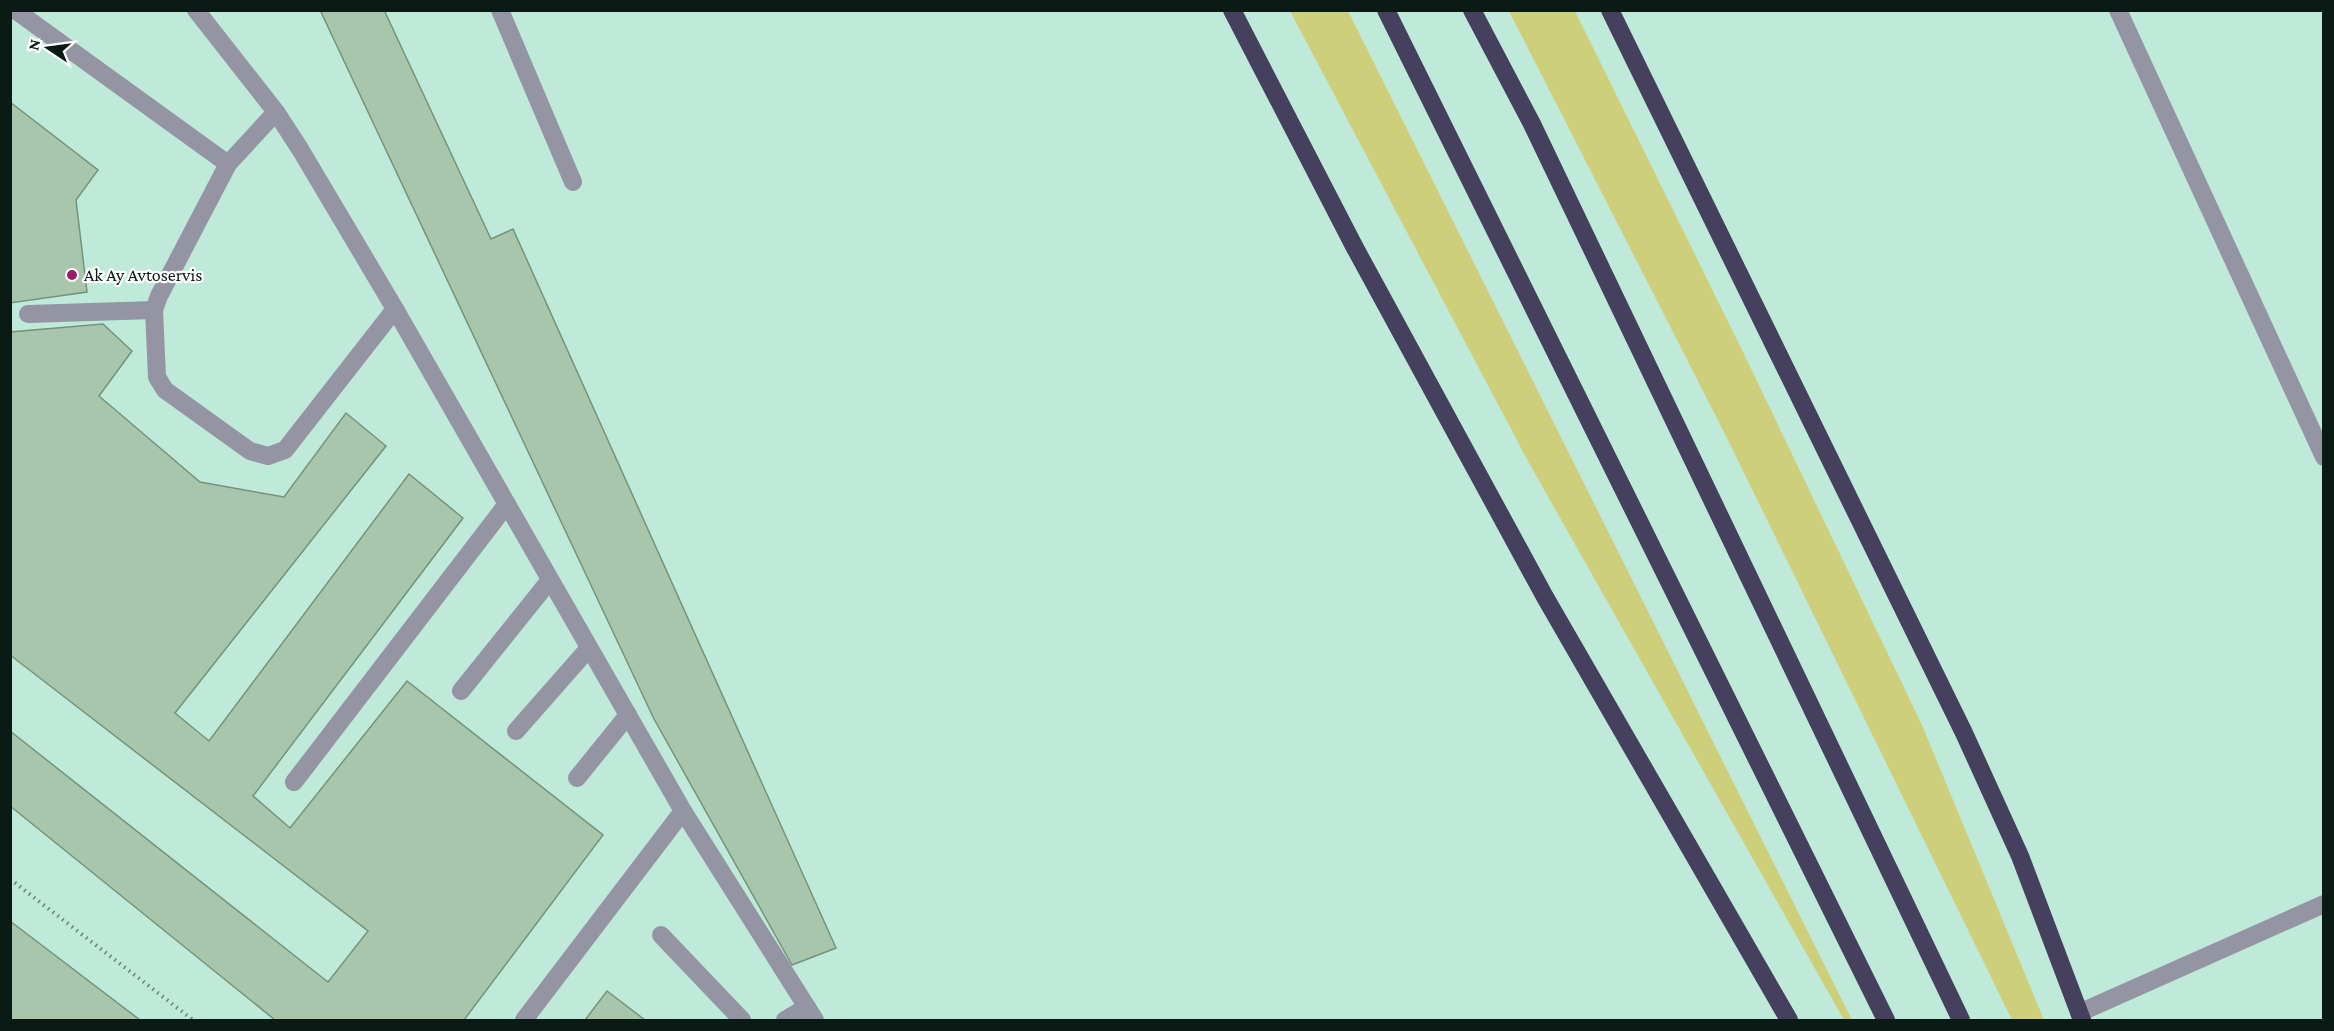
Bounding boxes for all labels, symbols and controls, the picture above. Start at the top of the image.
north arrow [18,18,78,78]
text: N [24,37,43,52]
place label: Ak Ay Avtoservis [84,265,202,285]
marker: Ak Ay Avtoservis [65,268,79,282]

